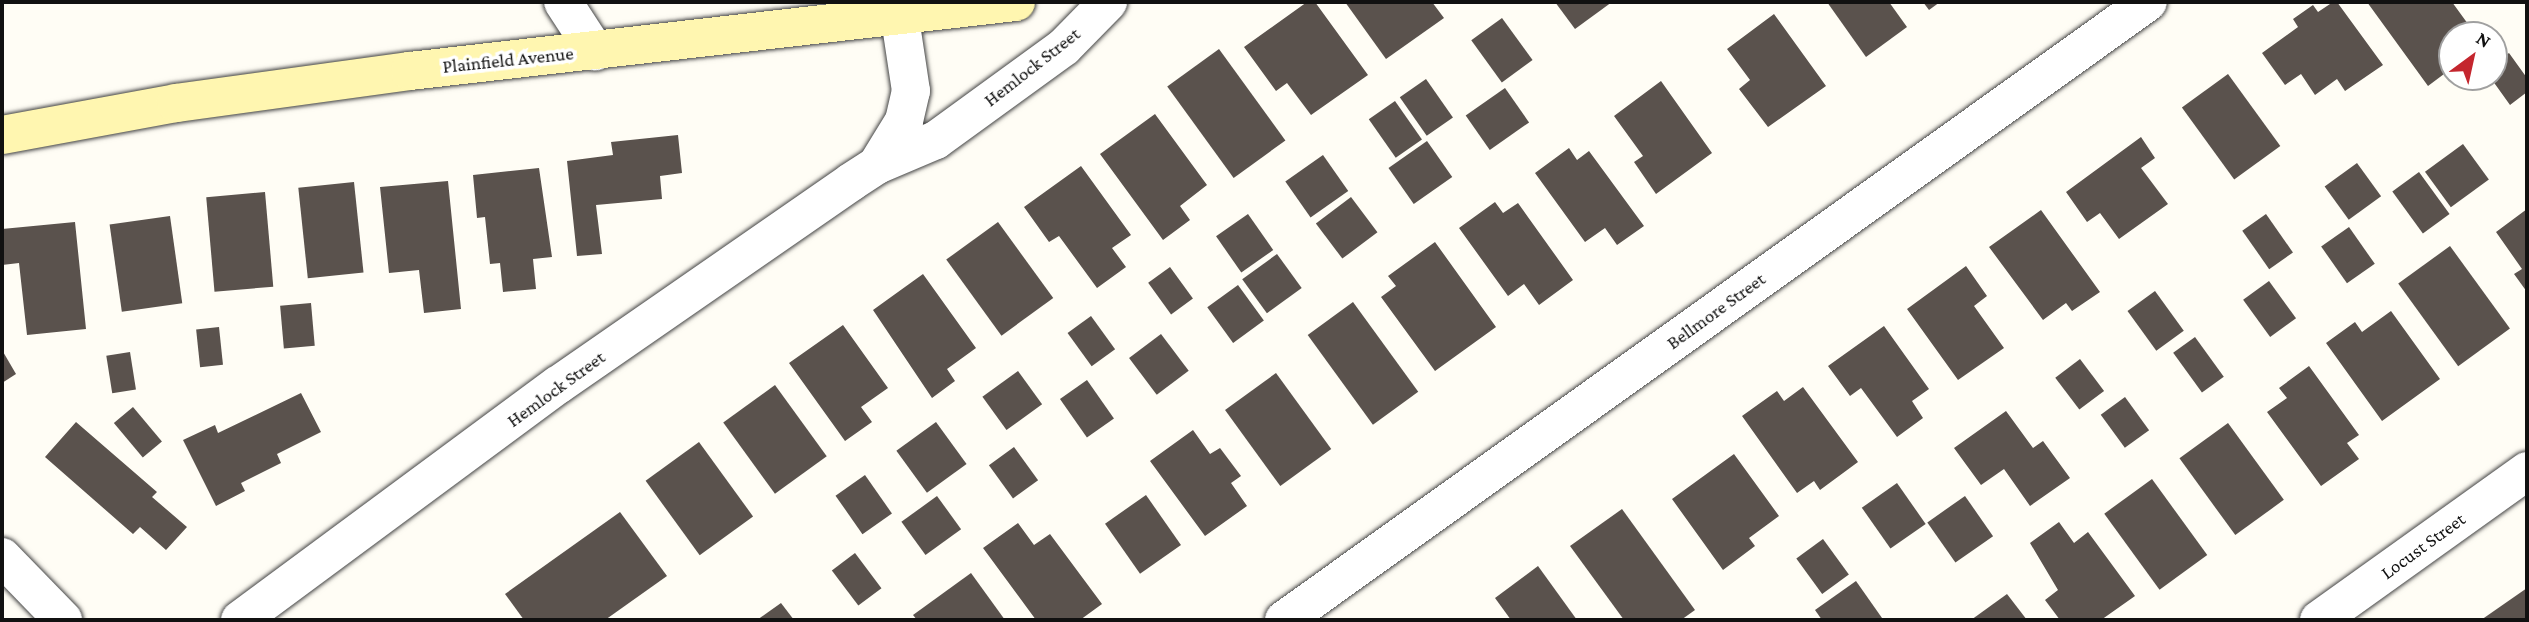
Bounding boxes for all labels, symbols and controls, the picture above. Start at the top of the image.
north arrow [2438,21,2508,91]
street label: Hemlock Street [979,22,1085,112]
text: N [2472,27,2495,52]
street label: Plainfield Avenue [441,42,575,78]
street label: Bellmore Street [1662,268,1770,354]
street label: Hemlock Street [503,346,609,432]
street label: Locust Street [2376,508,2470,584]

